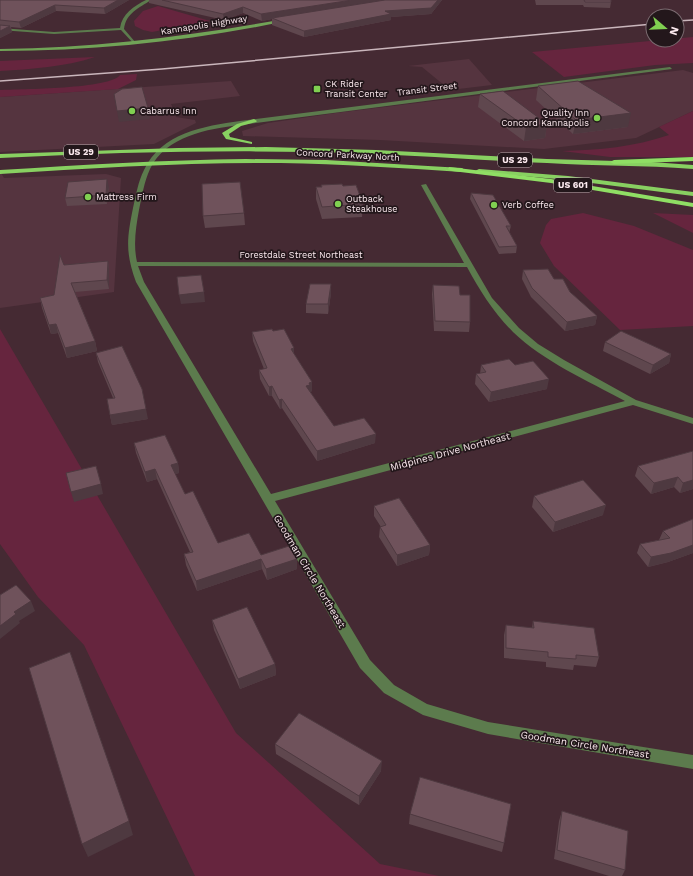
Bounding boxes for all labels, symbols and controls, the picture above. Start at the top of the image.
north arrow [645,8,685,48]
street label: Kannapolis Highway [160,13,248,37]
text: N [667,25,681,37]
place label: CK Rider Transit Center [325,79,388,99]
street label: Transit Street [397,80,458,98]
marker: CK Rider Transit Center [312,84,322,94]
marker: Cabarrus Inn [127,106,137,116]
place label: Cabarrus Inn [140,106,196,116]
place label: Quality Inn Concord Kannapolis [501,108,589,128]
marker: Quality Inn Concord Kannapolis [592,113,602,123]
road number: US 29 [64,145,98,159]
street label: Concord Parkway North [296,147,400,163]
road number: US 29 [498,153,532,167]
road number: US 601 [554,178,592,192]
marker: Mattress Firm [83,192,93,202]
place label: Mattress Firm [96,192,157,202]
place label: Outback Steakhouse [346,194,397,214]
marker: Outback Steakhouse [333,199,343,209]
marker: Verb Coffee [489,200,499,210]
place label: Verb Coffee [502,200,554,210]
street label: Forestdale Street Northeast [239,250,363,260]
street label: Midpines Drive Northeast [389,430,512,473]
street label: Goodman Circle Northeast [271,513,348,630]
street label: Goodman Circle Northeast [520,729,651,760]

